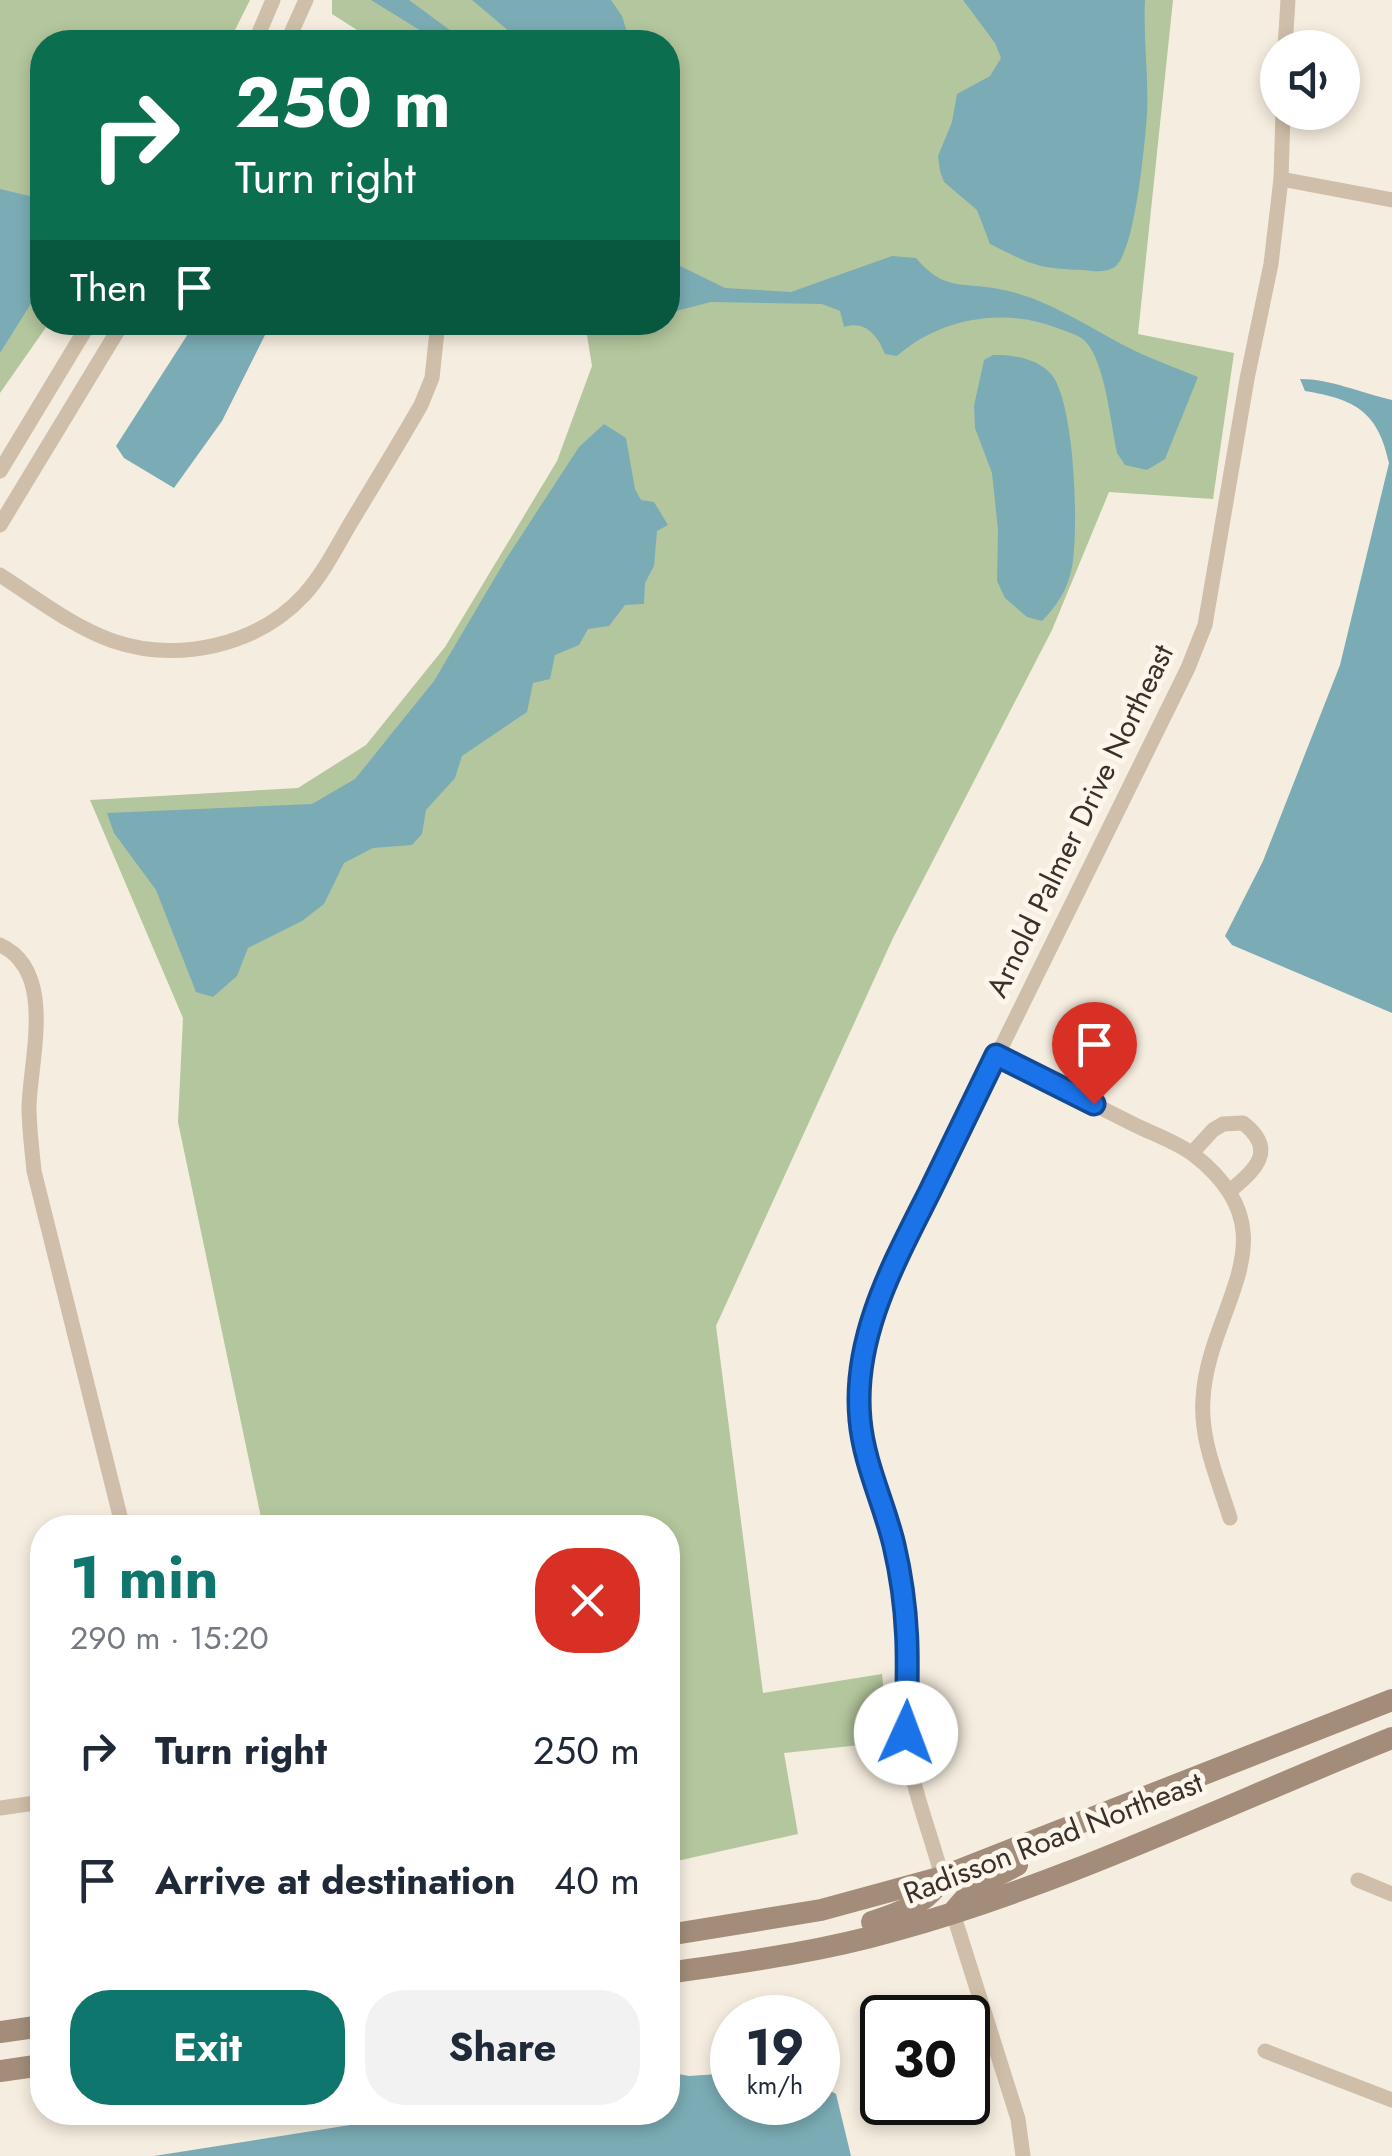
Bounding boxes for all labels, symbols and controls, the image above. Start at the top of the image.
map controls [1260,30,1360,130]
button: sound [1260,30,1360,130]
text: 250 m [235,52,451,153]
icon: right [70,70,200,200]
text: Turn right [235,145,416,210]
text: Then [70,260,147,315]
icon: arrive [167,260,222,315]
street label: Arnold Palmer Drive Northeast [975,636,1184,1005]
pin [1052,1002,1137,1105]
icon: arrive [1067,1017,1122,1072]
text: 1 min [70,1534,219,1621]
button: close [535,1548,640,1653]
text: 290 m · 15:20 [70,1615,269,1661]
position arrow [854,1681,958,1785]
icon: right [70,1723,125,1778]
text: Turn right [155,1723,327,1778]
text: 250 m [533,1723,640,1778]
street label: Radisson Road Northeast [897,1760,1209,1914]
icon: arrive [70,1853,125,1908]
text: Arrive at destination [155,1853,516,1908]
text: 40 m [554,1853,640,1908]
button: Exit [70,1990,345,2105]
button: Share [365,1990,640,2105]
speed limit sign: 30 [860,1995,990,2125]
text: 19 [746,2011,804,2084]
text: km/h [747,2067,803,2103]

